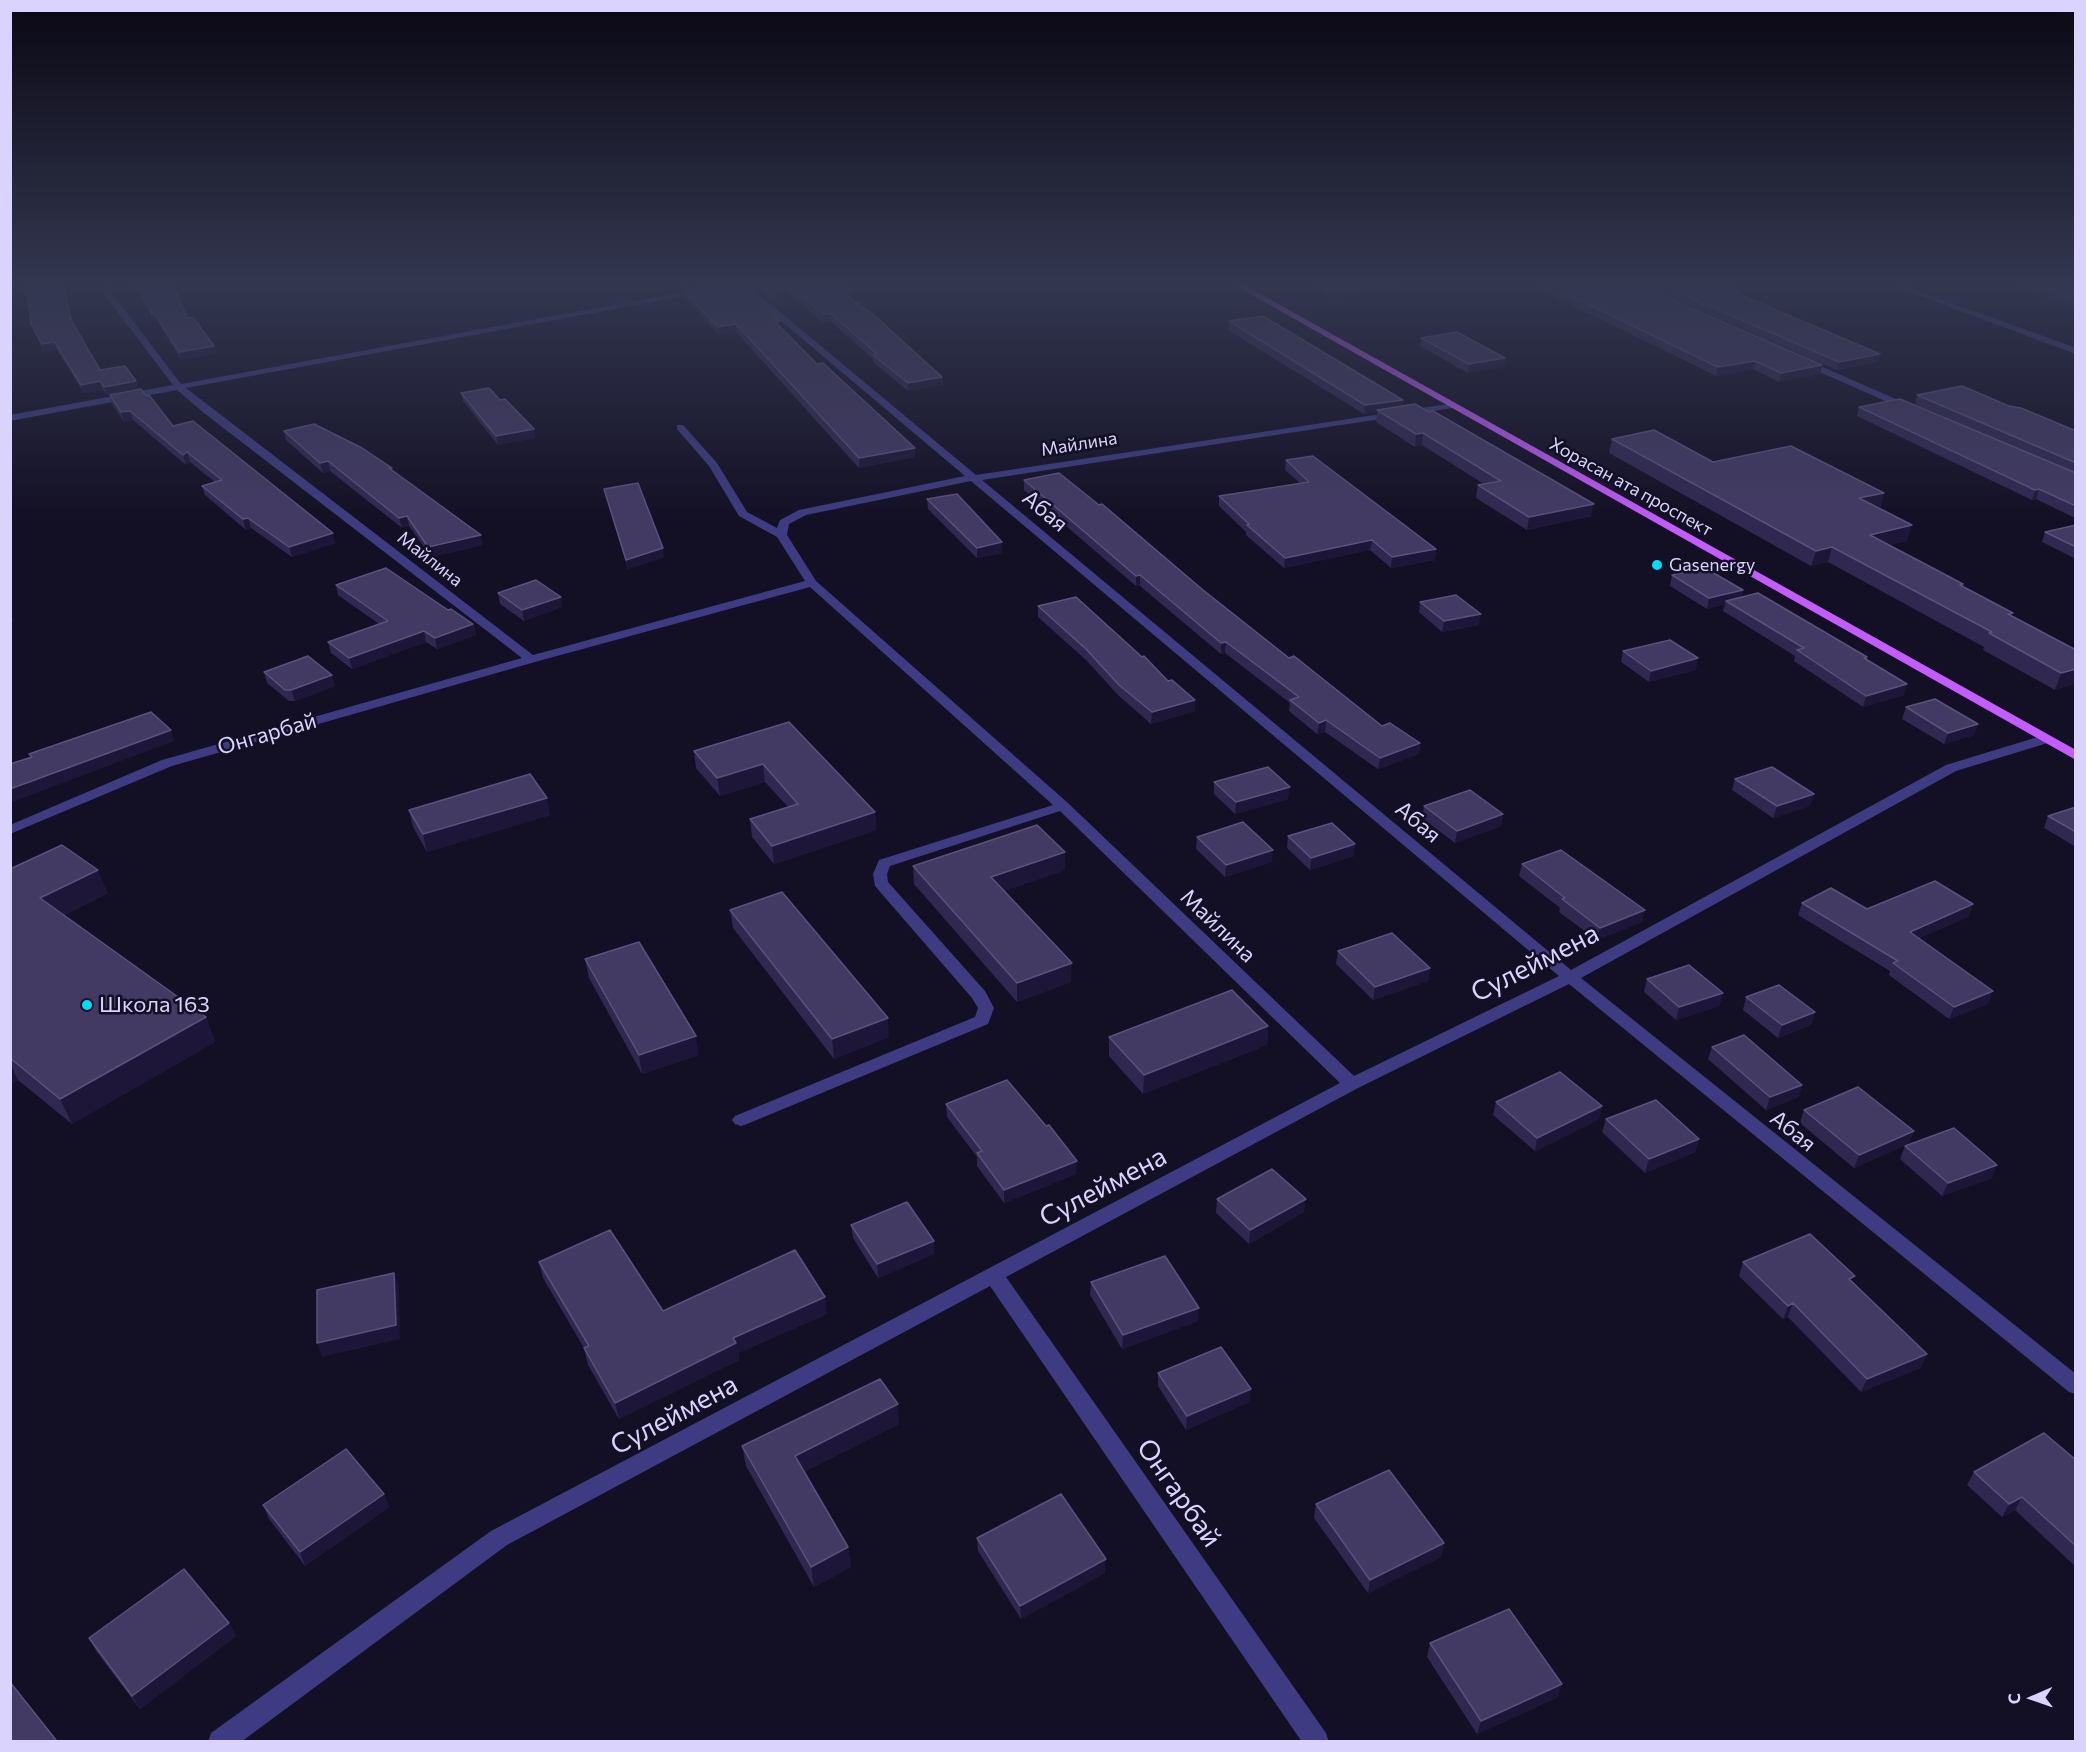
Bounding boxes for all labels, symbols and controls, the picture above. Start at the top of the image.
street label: Майлина [1039,427,1119,461]
street label: Хорасан ата проспект [1546,433,1716,541]
street label: Абая [1017,485,1073,537]
street label: Майлина [393,527,467,591]
place label: Gasenergy [1669,554,1755,576]
marker: Gasenergy [1650,558,1664,572]
street label: Онгарбай [214,707,320,761]
street label: Абая [1390,796,1446,848]
street label: Майлина [1175,884,1261,968]
street label: Сулеймена [1466,917,1604,1009]
place label: Школа 163 [99,992,210,1018]
marker: Школа 163 [80,998,94,1012]
street label: Абая [1765,1105,1821,1157]
street label: Сулеймена [1034,1140,1172,1234]
street label: Сулеймена [605,1368,743,1462]
street label: Онгарбай [1130,1433,1228,1553]
north arrow [2002,1668,2062,1728]
text: С [2004,1693,2023,1704]

